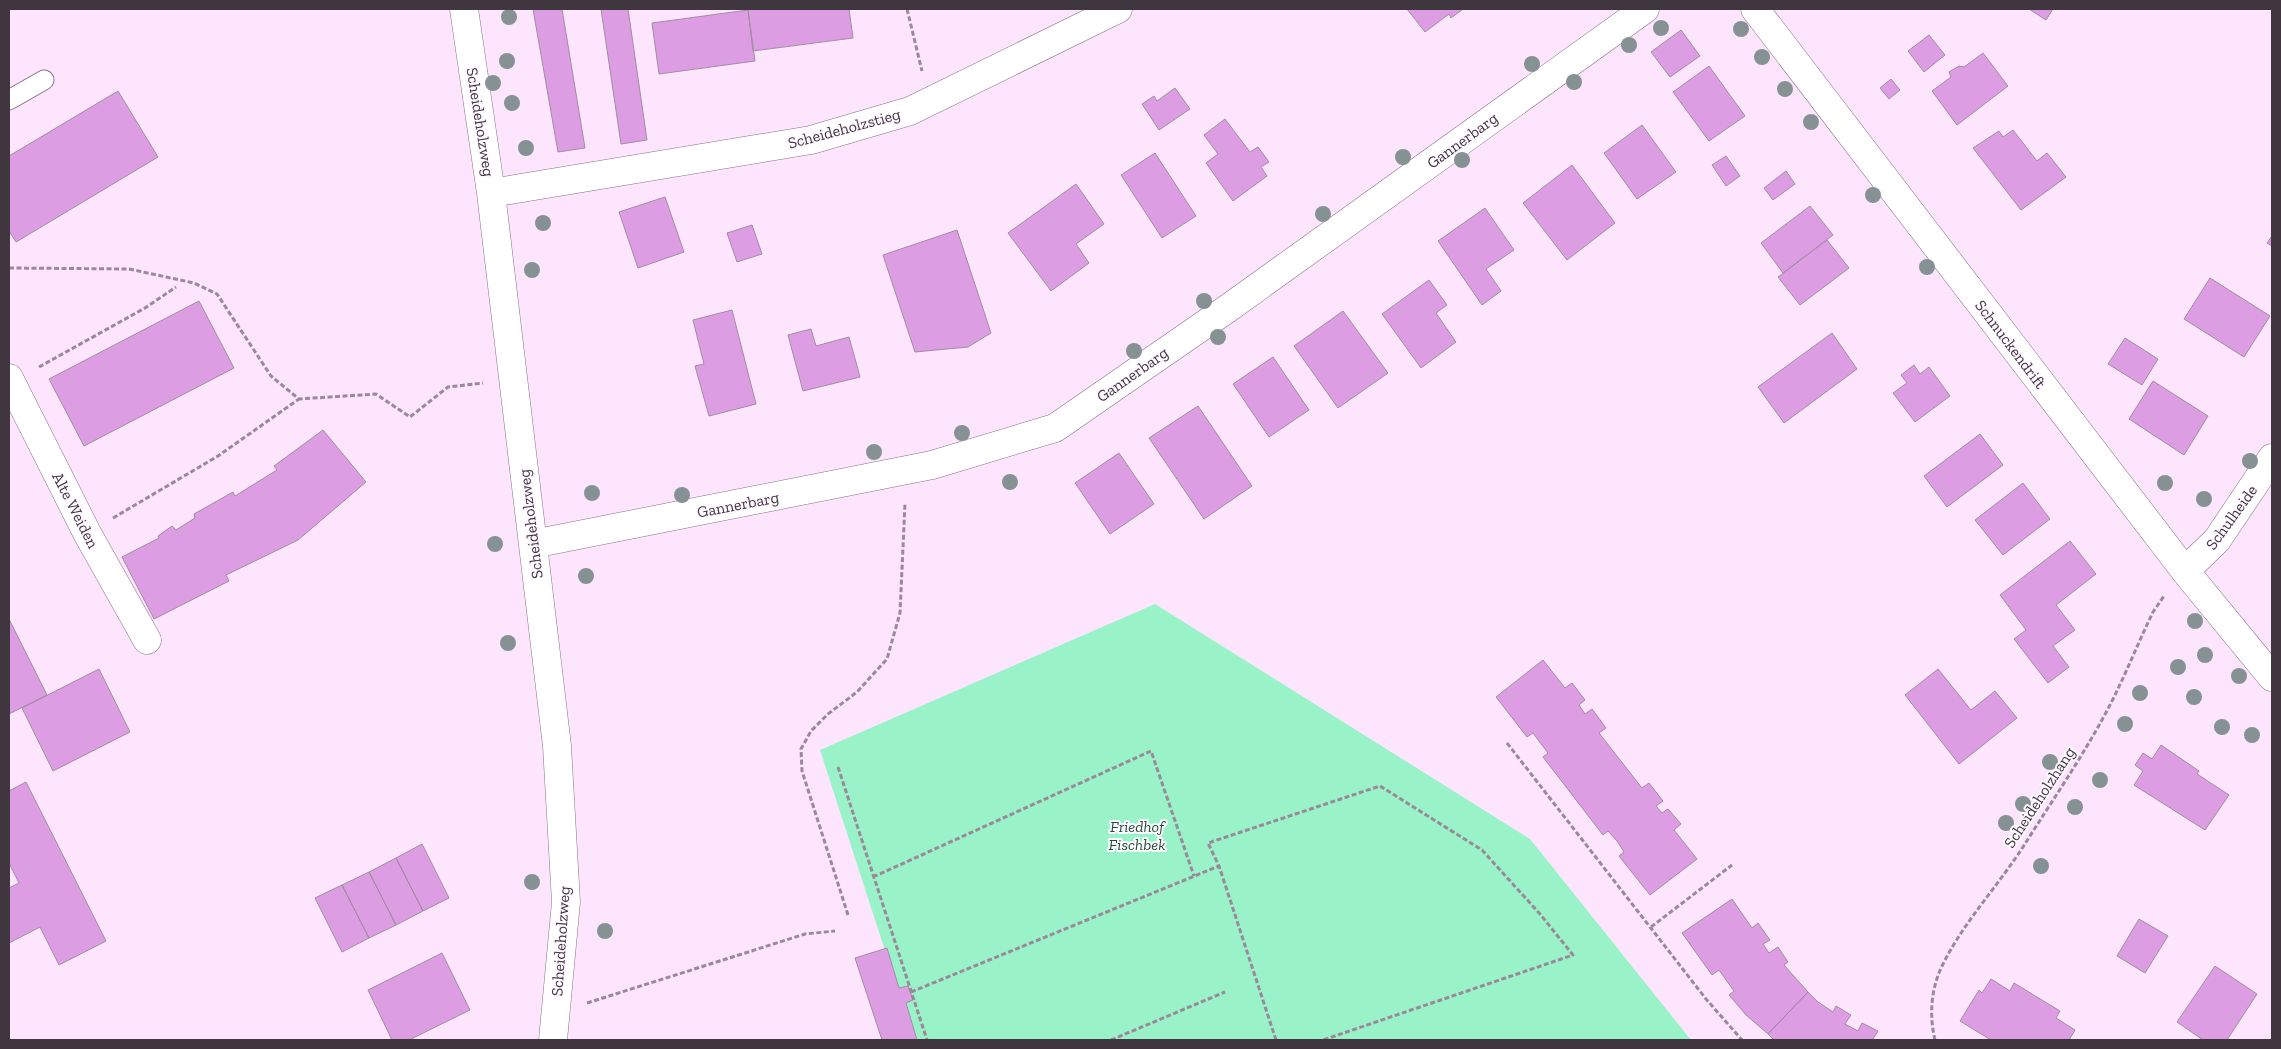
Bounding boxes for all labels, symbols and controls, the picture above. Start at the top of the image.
street label: Scheideholzweg [462,66,499,178]
street label: Scheideholzstieg [786,104,903,153]
street label: Gannerbarg [1423,108,1502,173]
street label: Schnuckendrift [1971,296,2050,392]
street label: Gannerbarg [1093,343,1172,406]
street label: Scheideholzweg [514,468,547,580]
street label: Alte Weiden [48,469,103,552]
street label: Schulheide [2202,481,2261,553]
street label: Gannerbarg [695,487,781,522]
street label: Scheideholzhang [2000,743,2079,851]
park label: Friedhof Fischbek [1109,817,1166,854]
street label: Scheideholzweg [547,885,574,997]

